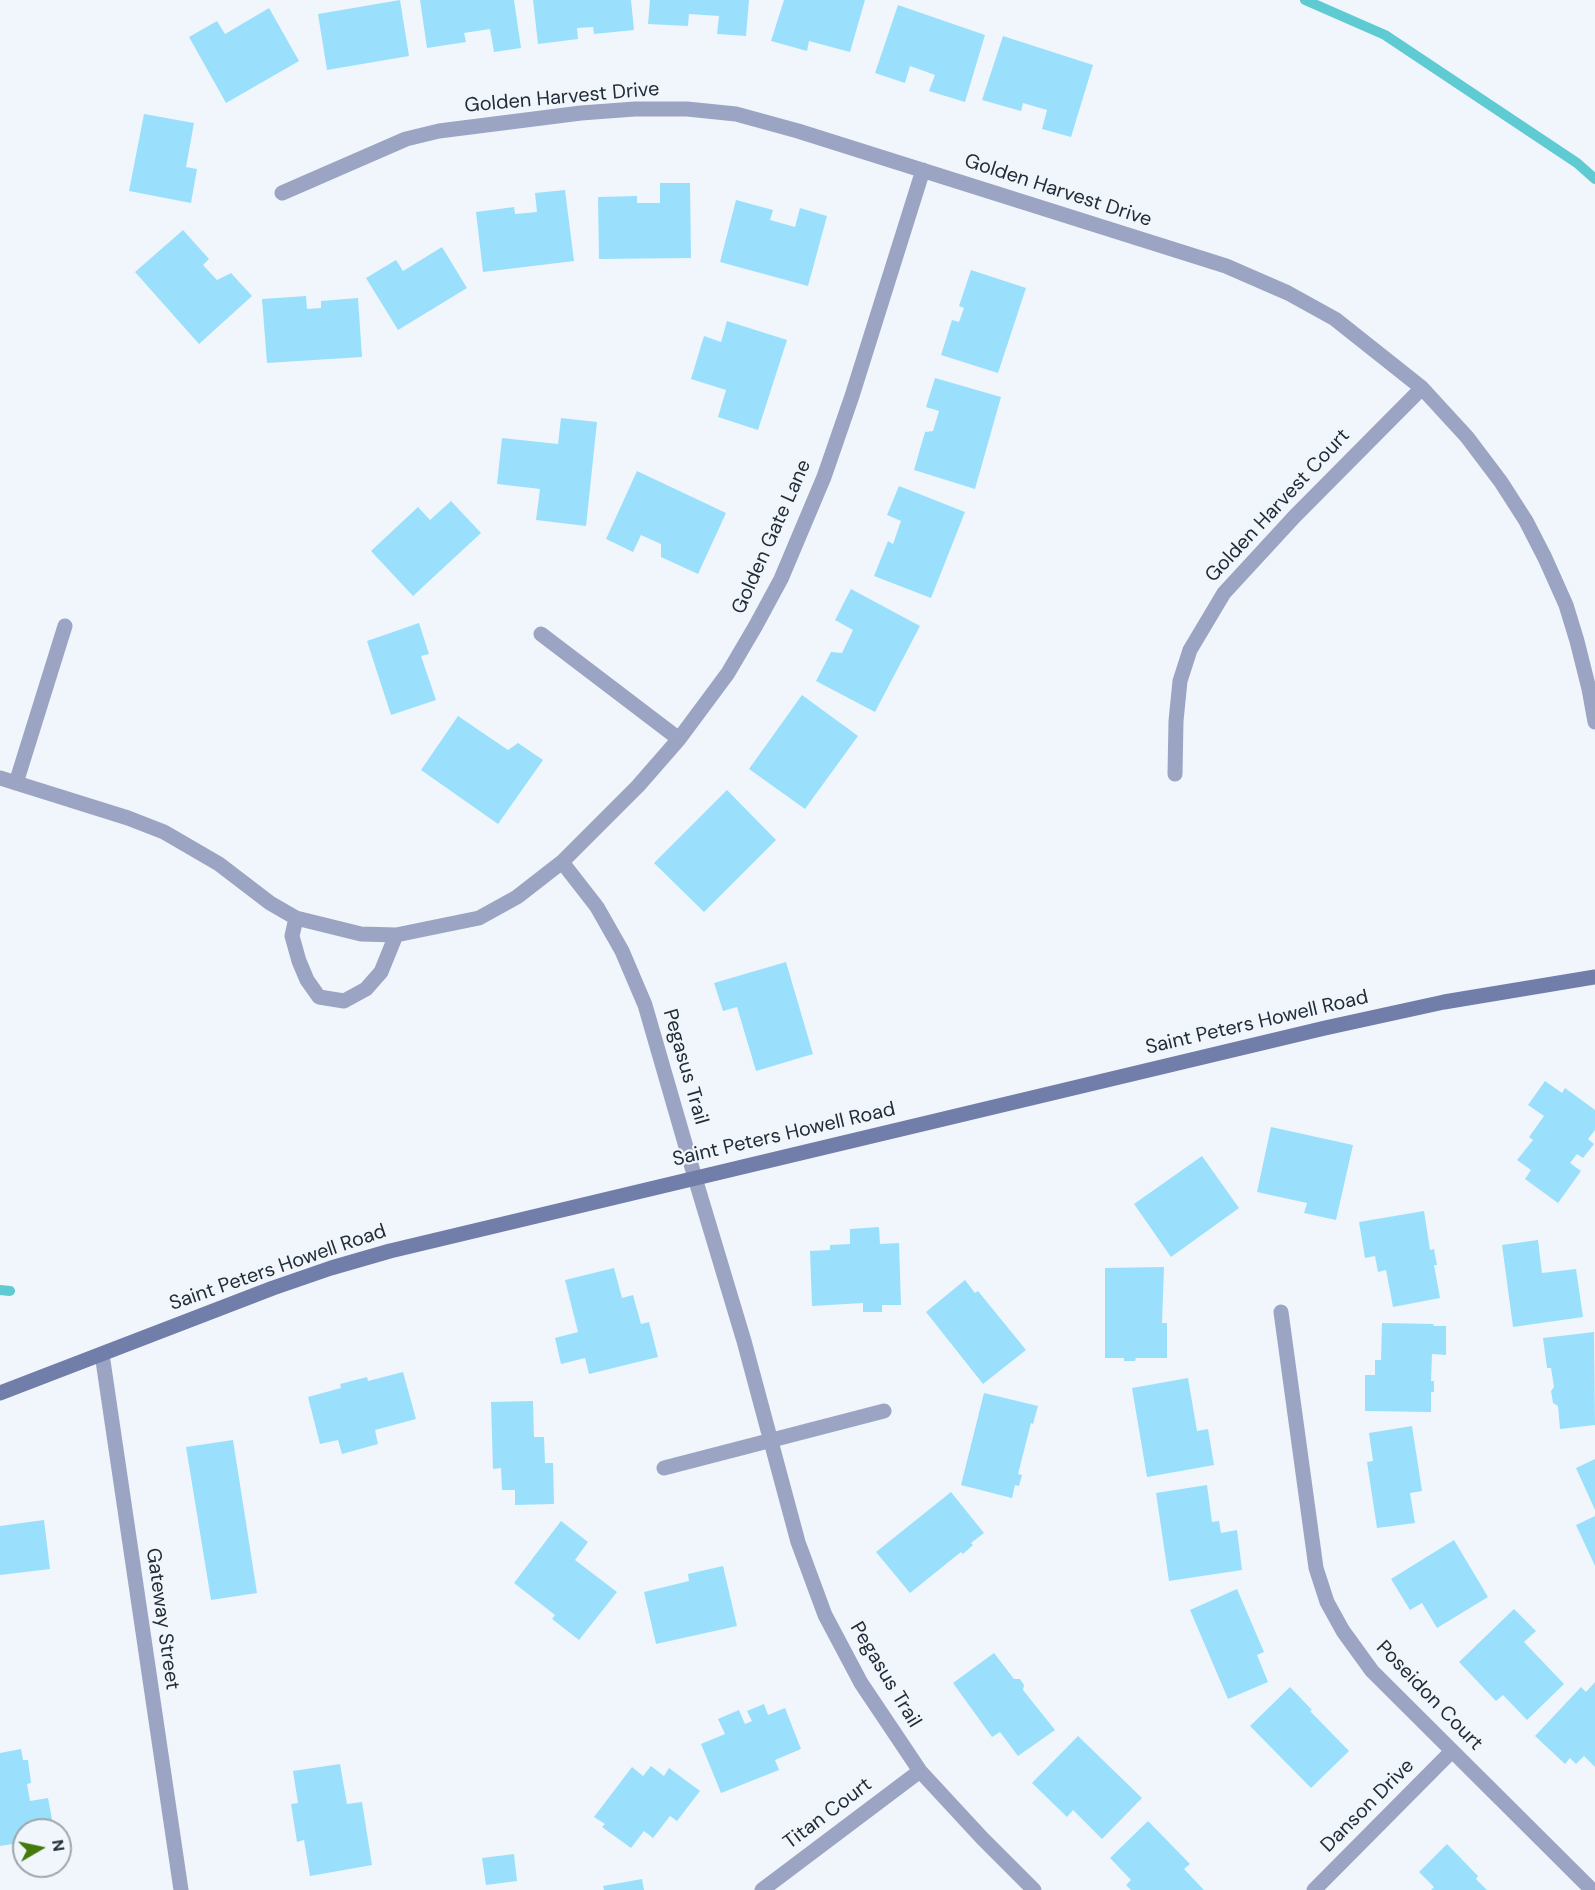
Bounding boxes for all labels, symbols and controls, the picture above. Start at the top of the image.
street label: Golden Harvest Drive [464,78,660,118]
street label: Golden Harvest Drive [961,149,1155,233]
street label: Golden Harvest Court [1201,424,1355,588]
street label: Golden Gate Lane [727,456,817,618]
street label: Saint Peters Howell Road [1143,986,1371,1060]
street label: Pegasus Trail [657,1007,713,1127]
street label: Saint Peters Howell Road [670,1098,898,1172]
street label: Saint Peters Howell Road [166,1220,390,1316]
street label: Gateway Street [140,1547,184,1691]
street label: Pegasus Trail [844,1618,926,1732]
street label: Poseidon Court [1371,1636,1487,1756]
street label: Danson Drive [1316,1754,1420,1858]
street label: Titan Court [779,1773,877,1855]
north arrow [12,1818,72,1878]
text: N [47,1838,70,1853]

